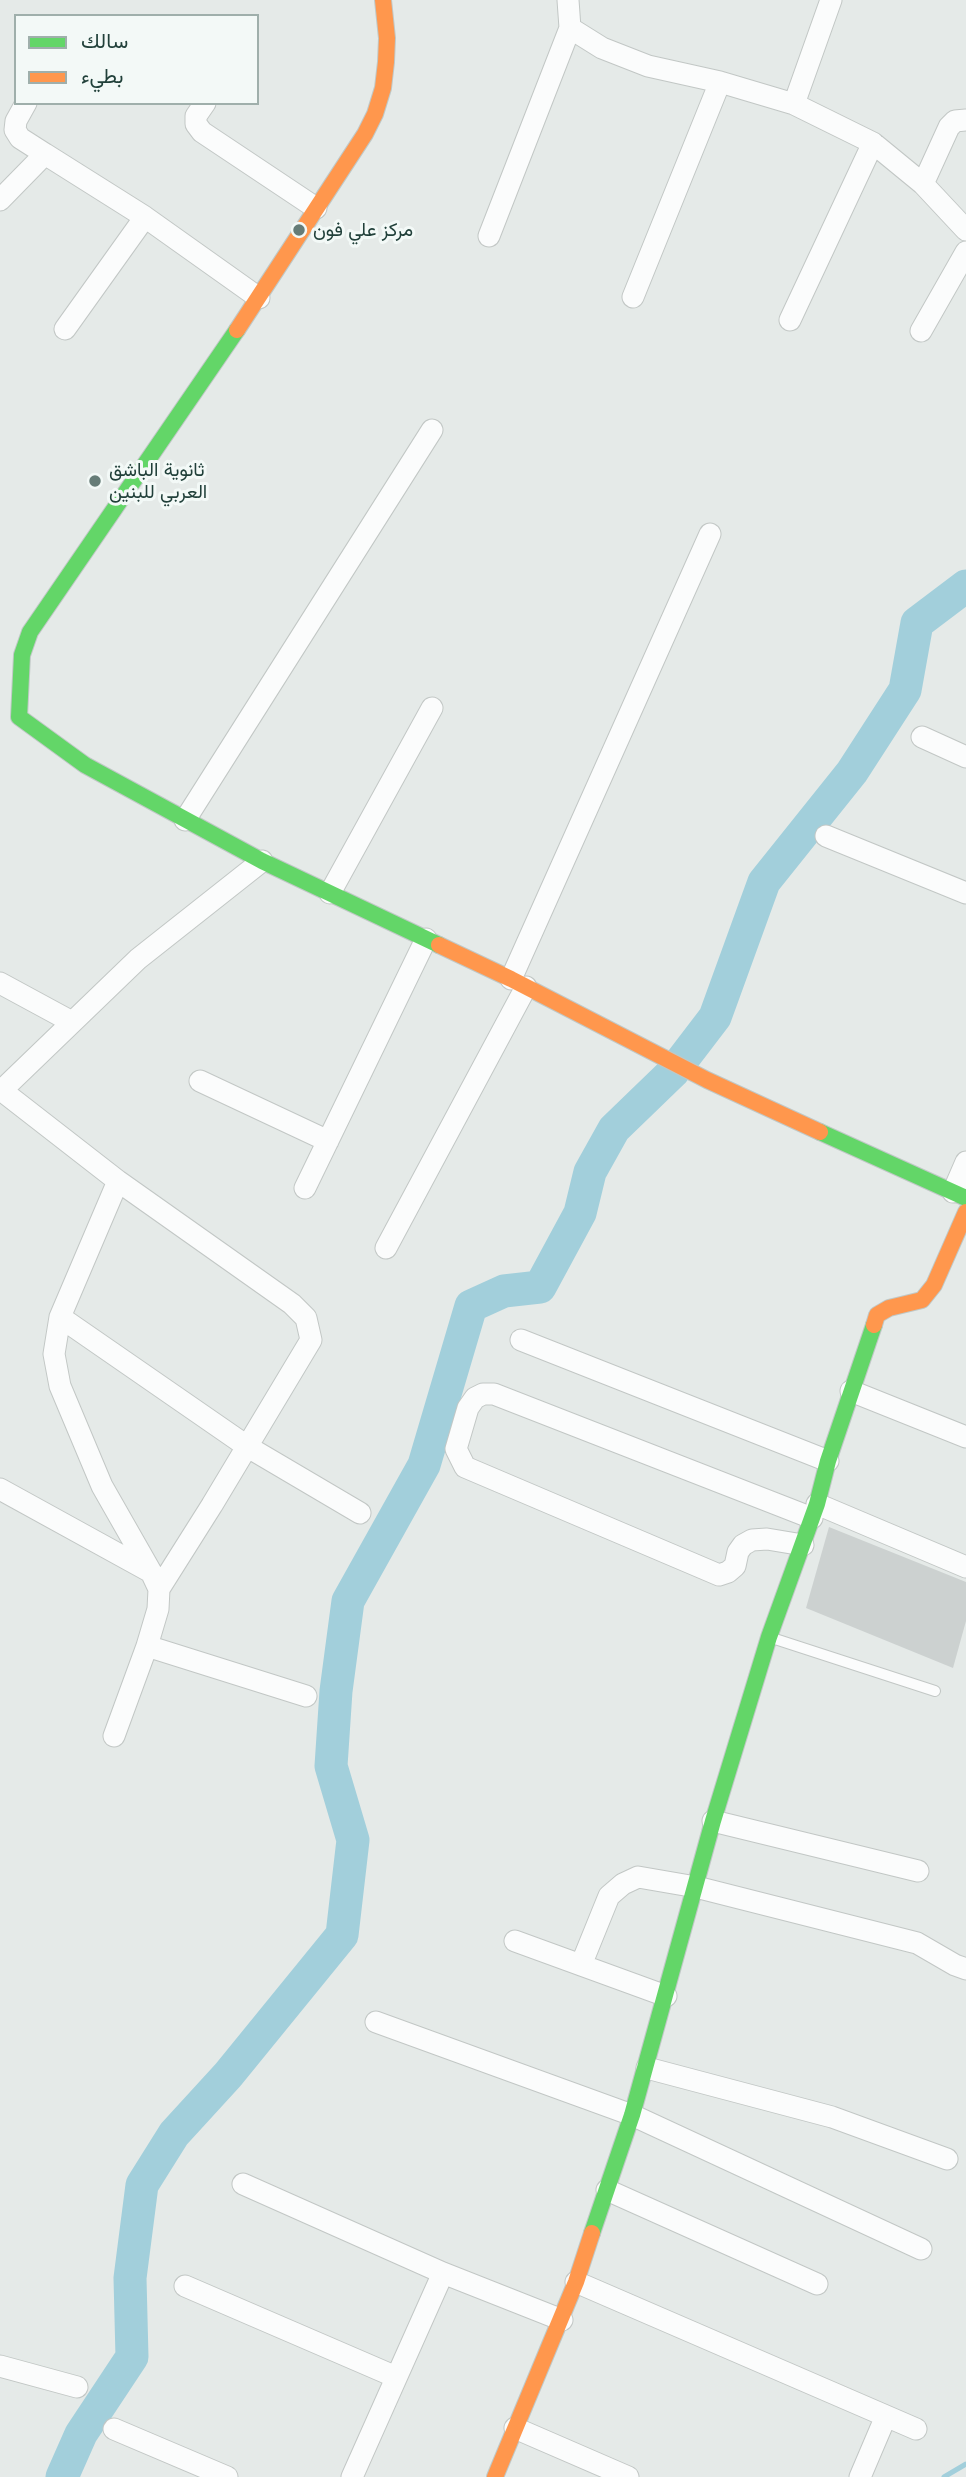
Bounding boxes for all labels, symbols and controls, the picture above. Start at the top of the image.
legend [14,14,259,105]
text: سالك [81,27,128,53]
text: بطيء [81,62,124,88]
place label: مركز علي فون [313,219,413,241]
marker: مركز علي فون [291,222,307,238]
place label: ثانوية الباشق العربي للبنين [109,459,207,503]
marker: ثانوية الباشق العربي للبنين [87,473,103,489]

